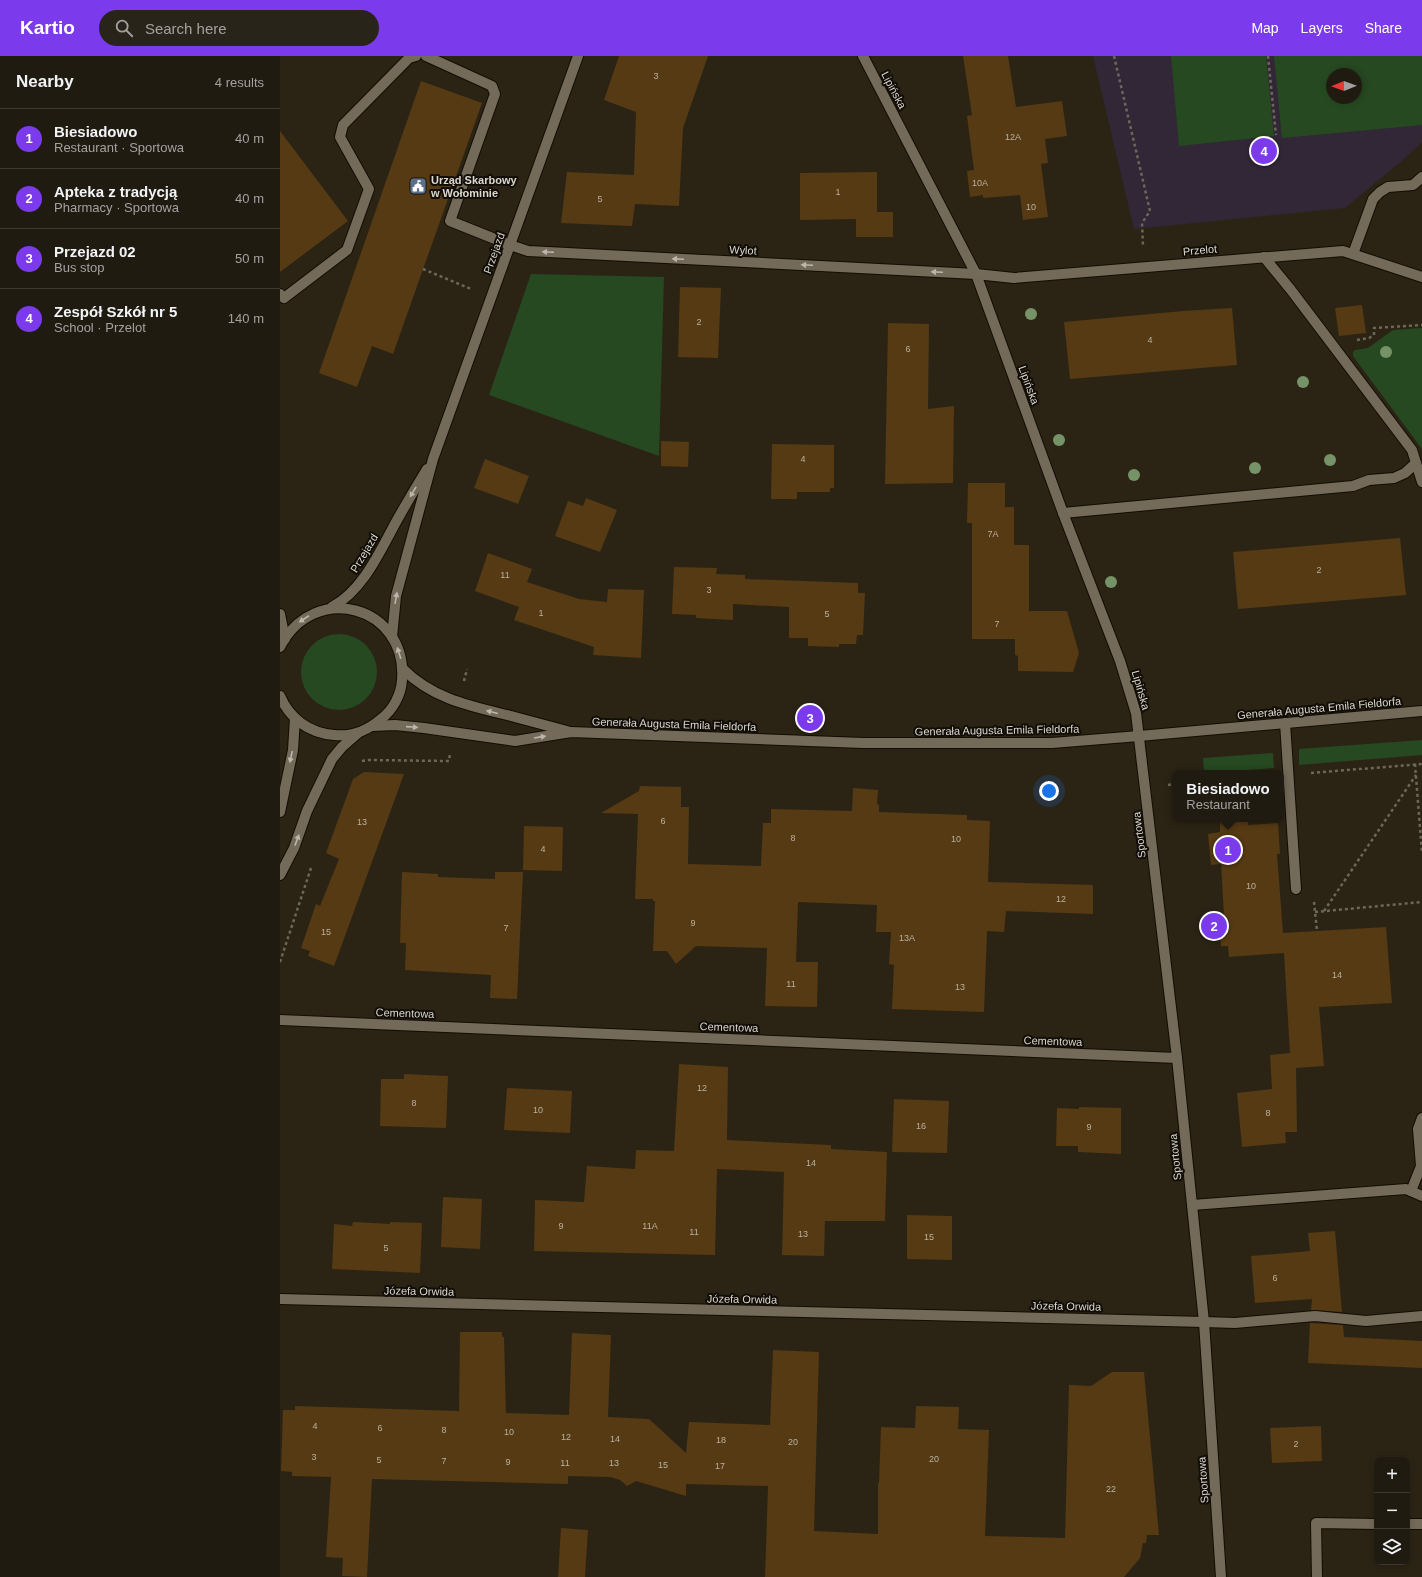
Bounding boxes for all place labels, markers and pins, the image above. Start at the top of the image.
pin: 4 [1251,136,1277,166]
place label: Urząd Skarbowy w Wołominie [430,174,517,199]
public building icon: Urząd Skarbowy w Wołominie [408,176,428,196]
pin: 3 [797,703,823,733]
pin: 1 [1215,835,1241,865]
pin: 2 [1201,911,1227,941]

